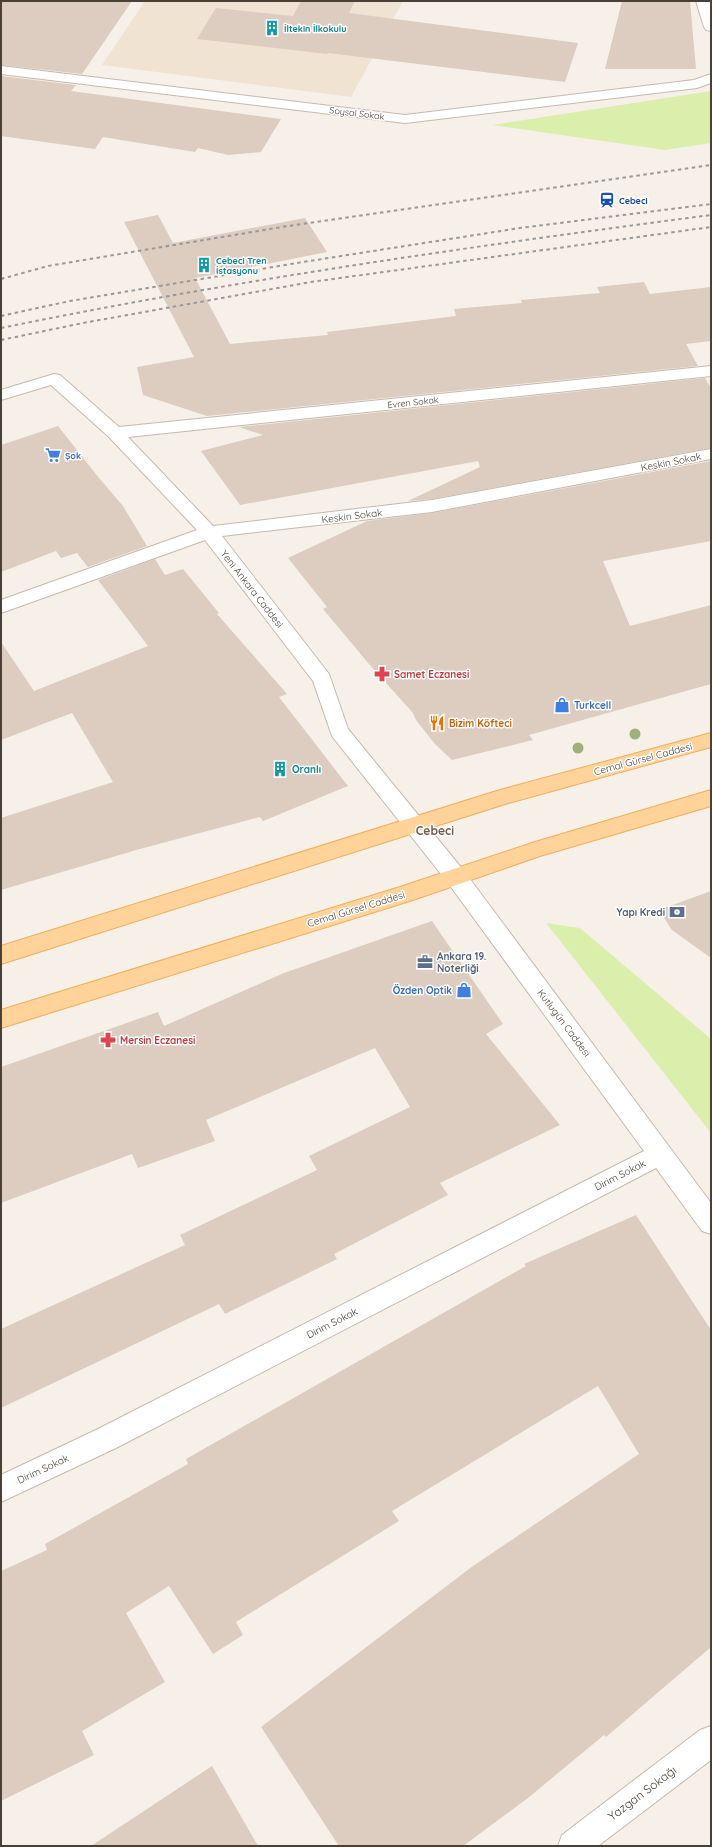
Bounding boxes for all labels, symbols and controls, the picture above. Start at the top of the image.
building icon: İltekin İlkokulu [263,19,281,37]
place label: İltekin İlkokulu [284,23,346,34]
street label: Soysal Sokak [329,104,385,122]
station icon: Cebeci [598,191,616,209]
place label: Cebeci [619,195,648,206]
place label: Cebeci Tren İstasyonu [216,255,267,276]
building icon: Cebeci Tren İstasyonu [195,256,213,274]
street label: Evren Sokak [387,394,439,410]
supermarket icon: Şok [44,446,62,464]
place label: Şok [65,450,81,461]
street label: Keskin Sokak [640,450,702,474]
street label: Keskin Sokak [321,506,383,526]
street label: Yeni Ankara Caddesi [218,548,286,630]
pharmacy icon: Samet Eczanesi [373,665,391,683]
place label: Samet Eczanesi [394,668,469,681]
shop icon: Turkcell [553,696,571,714]
place label: Turkcell [574,699,611,712]
restaurant icon: Bizim Köfteci [428,714,446,732]
place label: Bizim Köfteci [449,717,512,730]
street label: Cemal Gürsel Caddesi [592,740,694,778]
building icon: Oranlı [271,760,289,778]
place label: Oranlı [292,763,321,776]
district label: Cebeci [416,823,454,838]
street label: Cemal Gürsel Caddesi [306,888,406,930]
bank icon: Yapı Kredi [668,903,686,921]
place label: Yapı Kredi [617,906,665,919]
place label: Ankara 19. Noterliği [437,950,486,975]
office icon: Ankara 19. Noterliği [416,953,434,971]
shop icon: Özden Optik [455,981,473,999]
place label: Özden Optik [393,983,452,997]
street label: Kutlugün Caddesi [534,987,594,1059]
pharmacy icon: Mersin Eczanesi [99,1031,117,1049]
place label: Mersin Eczanesi [120,1034,195,1047]
street label: Dirim Sokak [592,1157,648,1193]
street label: Dirim Sokak [304,1305,360,1341]
street label: Dirim Sokak [15,1451,71,1487]
street label: Yazgan Sokağı [605,1762,679,1824]

